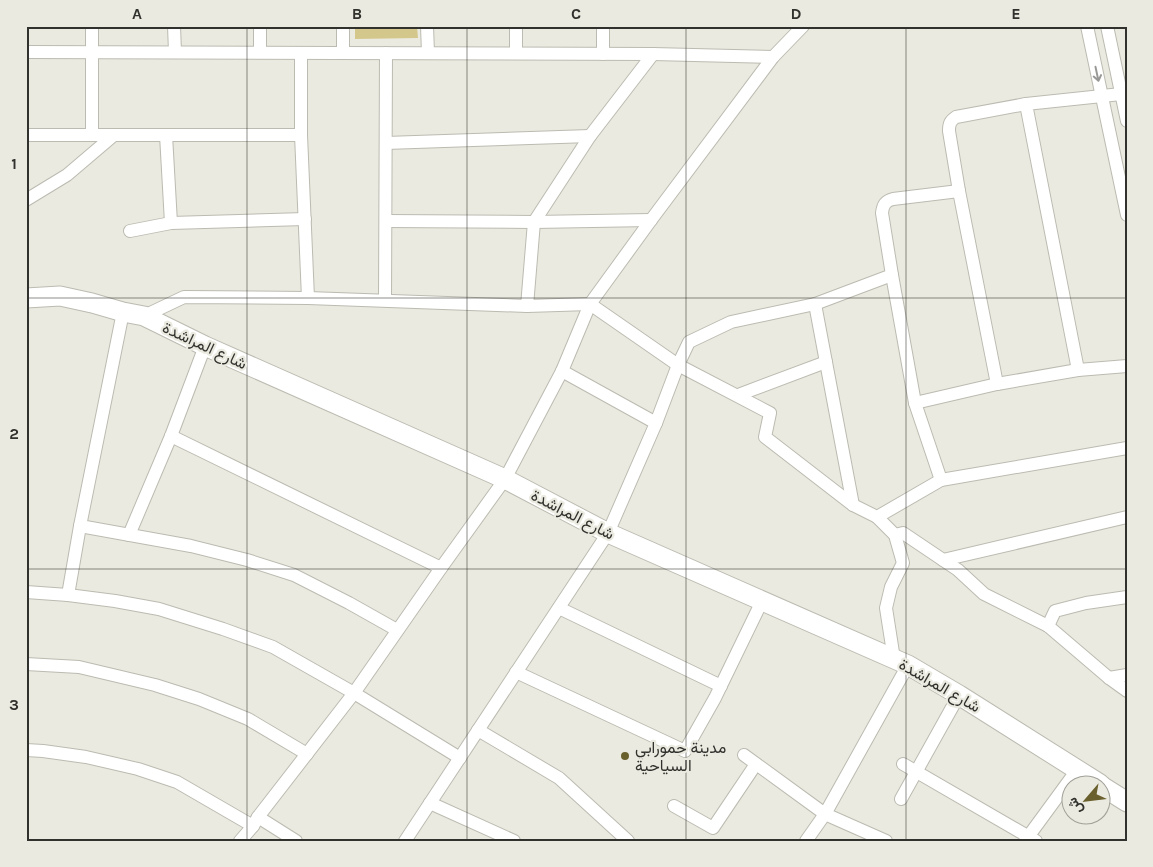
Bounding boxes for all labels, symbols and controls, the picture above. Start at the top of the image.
text: A [132,4,142,23]
text: B [352,4,362,23]
text: C [571,4,581,23]
text: D [791,4,802,23]
text: E [1011,4,1021,23]
one-way arrow [1093,66,1102,82]
text: 1 [11,154,17,173]
street label: شارع المراشدة [159,318,250,375]
text: 2 [9,424,19,443]
street label: شارع المراشدة [527,485,618,545]
street label: شارع المراشدة [895,654,984,718]
text: 3 [9,695,19,714]
place label: مدينة حمورابي السياحية [635,738,726,775]
marker: مدينة حمورابي السياحية [619,750,631,762]
north arrow [1060,774,1110,824]
text: ش [1063,794,1086,817]

